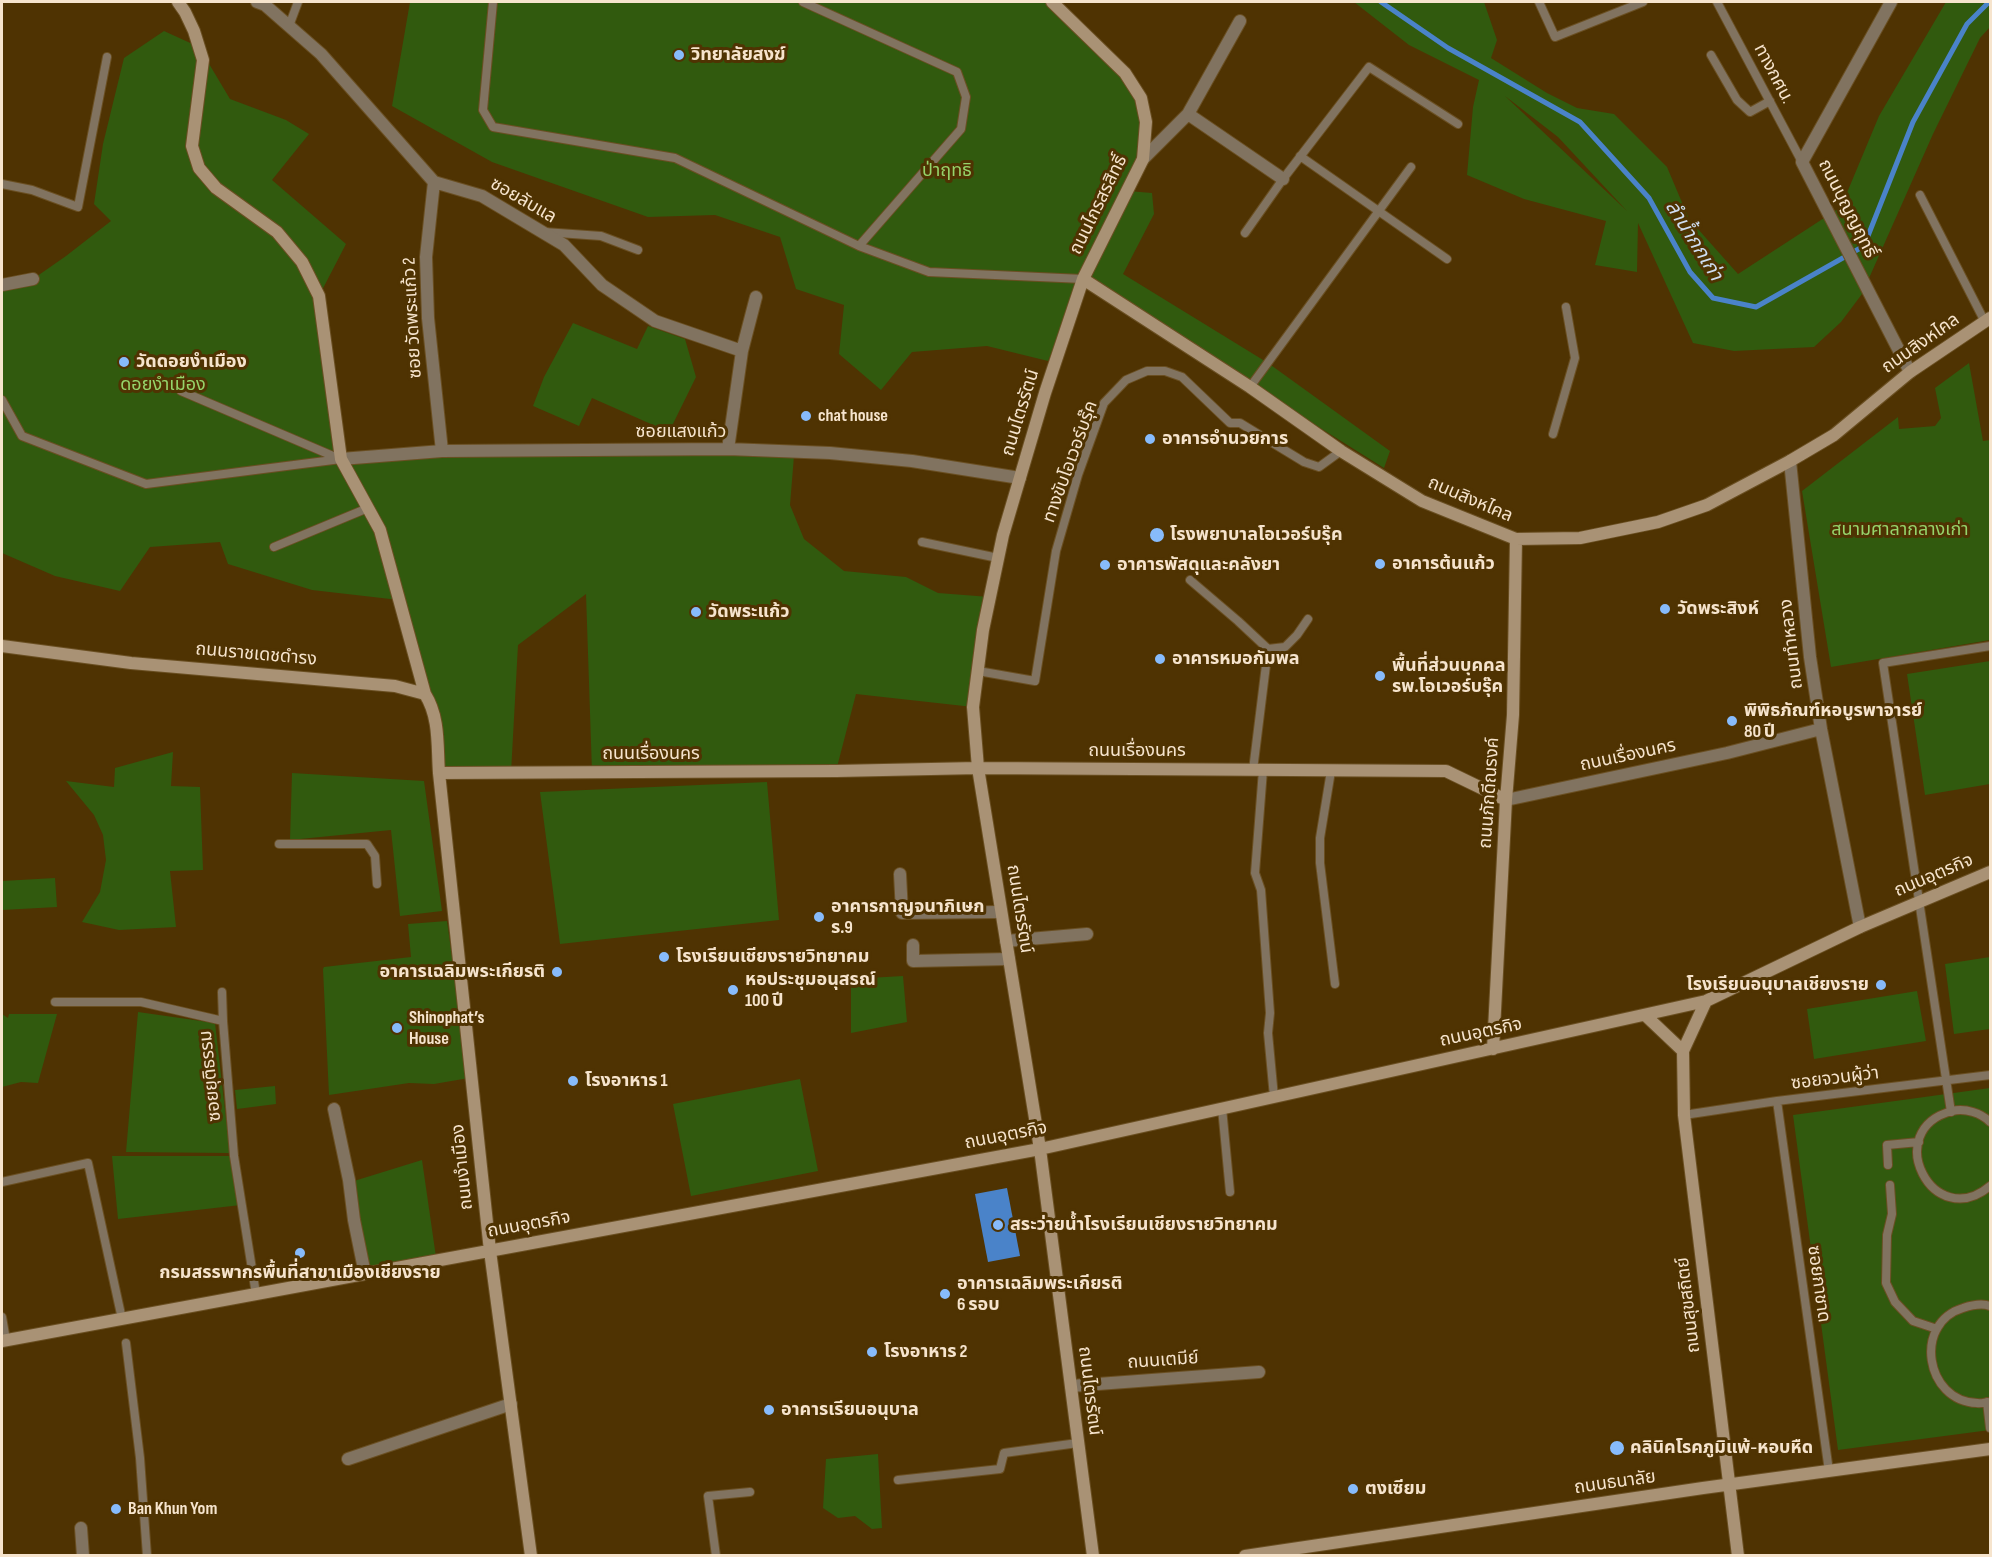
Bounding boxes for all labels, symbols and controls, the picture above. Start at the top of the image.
street label: ทางกศน. [1748,40,1798,108]
place label: วิทยาลัยสงฆ์ [691,44,785,66]
marker: วิทยาลัยสงฆ์ [672,48,686,62]
street label: ถนนไกรสรสิทธิ์ [1066,152,1132,258]
street label: ถนนบุญญฤทธิ์ [1813,156,1881,262]
park label: ป่าฤทธิ [922,160,972,182]
street label: ซอยลับแล [486,174,560,228]
water label: ลำน้ำกกเก่า [1659,197,1727,285]
street label: ซอย วัดพระแก้ว 2 [399,257,427,379]
street label: ถนนสิงหไคล [1878,309,1964,379]
place label: วัดดอยงำเมือง [136,351,247,373]
marker: วัดดอยงำเมือง [117,355,131,369]
street label: ถนนไตรรัตน์ [998,367,1044,459]
park label: ดอยงำเมือง [120,374,206,396]
street label: ทางขับโอเวอร์บรุ๊ค [1039,398,1103,526]
place label: chat house [818,405,888,427]
marker: chat house [799,409,813,423]
street label: ซอยแสงแก้ว [636,421,726,443]
place label: อาคารอำนวยการ [1162,428,1288,450]
marker: อาคารอำนวยการ [1143,432,1157,446]
street label: ถนนสิงหไคล [1424,472,1516,528]
park label: สนามศาลากลางเก่า [1831,519,1969,541]
place label: โรงพยาบาลโอเวอร์บรุ๊ค [1170,524,1343,546]
marker: โรงพยาบาลโอเวอร์บรุ๊ค [1148,526,1166,544]
place label: อาคารต้นแก้ว [1392,553,1495,575]
place label: อาคารพัสดุและคลังยา [1117,554,1280,576]
marker: อาคารต้นแก้ว [1373,557,1387,571]
marker: อาคารพัสดุและคลังยา [1098,558,1112,572]
place label: วัดพระสิงห์ [1677,598,1759,620]
street label: ถนนทำหลวง [1776,598,1808,690]
place label: วัดพระแก้ว [708,601,790,623]
marker: วัดพระสิงห์ [1658,602,1672,616]
marker: วัดพระแก้ว [689,605,703,619]
street label: ถนนราชเดชดำรง [194,639,318,671]
place label: อาคารหมอกัมพล [1172,648,1300,670]
marker: อาคารหมอกัมพล [1153,652,1167,666]
place label: พื้นที่ส่วนบุคคล รพ.โอเวอร์บรุ๊ค [1392,655,1505,698]
marker: พื้นที่ส่วนบุคคล รพ.โอเวอร์บรุ๊ค [1373,669,1387,683]
place label: พิพิธภัณฑ์หอบูรพาจารย์ 80 ปี [1744,700,1922,742]
marker: พิพิธภัณฑ์หอบูรพาจารย์ 80 ปี [1725,714,1739,728]
street label: ถนนเรื่องนคร [1578,735,1678,777]
street label: ถนนภักดีณรงค์ [1475,737,1505,849]
street label: ถนนเรื่องนคร [1088,740,1186,762]
street label: ถนนเรื่องนคร [602,743,700,765]
street label: ถนนอุตรกิจ [1891,850,1977,902]
street label: ถนนไตรรัตน์ [1001,863,1037,955]
place label: อาคารกาญจนาภิเษก ร.9 [831,896,985,938]
marker: อาคารกาญจนาภิเษก ร.9 [812,910,826,924]
place label: โรงเรียนเชียงรายวิทยาคม [676,946,869,968]
marker: โรงเรียนเชียงรายวิทยาคม [657,950,671,964]
place label: อาคารเฉลิมพระเกียรติ [380,961,545,983]
marker: อาคารเฉลิมพระเกียรติ [550,965,564,979]
place label: หอประชุมอนุสรณ์ 100 ปี [745,969,876,1012]
place label: โรงเรียนอนุบาลเชียงราย [1686,974,1869,996]
marker: โรงเรียนอนุบาลเชียงราย [1874,978,1888,992]
marker: หอประชุมอนุสรณ์ 100 ปี [726,983,740,997]
place label: Shinophat’s House [409,1007,484,1050]
street label: ถนนอุตรกิจ [1438,1014,1524,1052]
marker: Shinophat’s House [390,1021,404,1035]
street label: ซอยยุติธรรม [195,1029,227,1123]
street label: ซอยจวนผู้ว่า [1790,1063,1880,1095]
place label: โรงอาหาร 1 [585,1070,668,1092]
marker: โรงอาหาร 1 [566,1074,580,1088]
street label: ถนนอุตรกิจ [963,1117,1049,1155]
street label: ถนนงำเมือง [448,1123,478,1211]
street label: ถนนอุตรกิจ [486,1207,572,1243]
place label: สระว่ายน้ำโรงเรียนเชียงรายวิทยาคม [1010,1214,1278,1236]
marker: สระว่ายน้ำโรงเรียนเชียงรายวิทยาคม [991,1218,1005,1232]
street label: ซอยกาชาด [1802,1244,1834,1324]
marker: กรมสรรพากรพื้นที่สาขาเมืองเชียงราย [293,1246,307,1260]
street label: ถนนสุขสถิตย์ [1672,1256,1706,1354]
place label: กรมสรรพากรพื้นที่สาขาเมืองเชียงราย [159,1262,441,1284]
place label: อาคารเฉลิมพระเกียรติ 6 รอบ [957,1273,1122,1316]
marker: อาคารเฉลิมพระเกียรติ 6 รอบ [938,1287,952,1301]
place label: โรงอาหาร 2 [884,1341,967,1363]
marker: โรงอาหาร 2 [865,1345,879,1359]
street label: ถนนไตรรัตน์ [1073,1345,1105,1437]
street label: ถนนเตมีย์ [1127,1348,1199,1374]
place label: อาคารเรียนอนุบาล [781,1399,919,1421]
marker: อาคารเรียนอนุบาล [762,1403,776,1417]
place label: คลินิคโรคภูมิแพ้-หอบหืด [1630,1437,1813,1459]
marker: คลินิคโรคภูมิแพ้-หอบหืด [1608,1439,1626,1457]
street label: ถนนธนาลัย [1573,1467,1657,1499]
place label: ตงเซียม [1365,1478,1426,1500]
marker: ตงเซียม [1346,1482,1360,1496]
place label: Ban Khun Yom [128,1498,217,1520]
marker: Ban Khun Yom [109,1502,123,1516]

